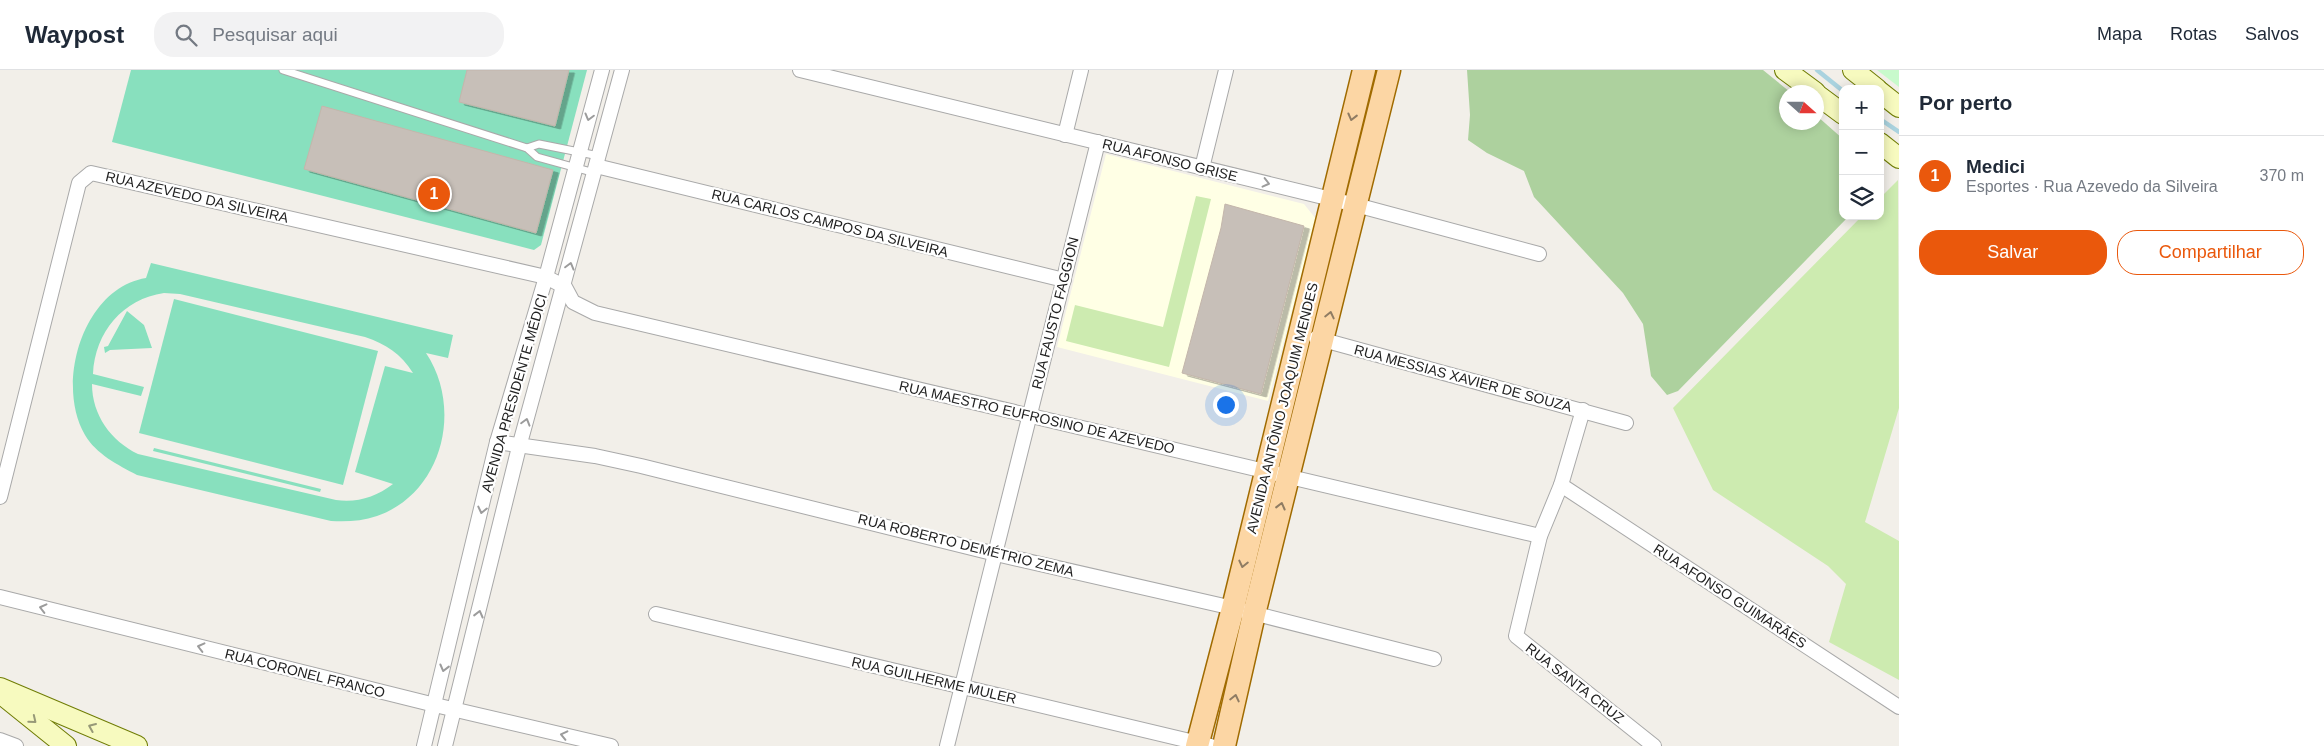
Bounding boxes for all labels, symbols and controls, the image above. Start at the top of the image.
search box [154,12,504,57]
text: Waypost [25,21,124,48]
icon: search [172,21,200,49]
text: Pesquisar aqui [212,24,338,45]
text: Mapa [2097,24,2142,44]
text: Rotas [2170,24,2217,44]
text: Salvos [2245,24,2299,44]
north arrow [1779,85,1824,130]
map controls [1839,85,1884,220]
button: + [1839,85,1884,130]
text: Por perto [1919,91,2012,114]
one-way arrow [584,113,595,122]
one-way arrow [1347,113,1358,122]
button: − [1839,130,1884,175]
street label: RUA AFONSO GRISE [1101,135,1239,185]
text: Medici [1966,156,2025,177]
text: 1 [1931,167,1939,184]
text: 370 m [2260,167,2304,184]
street label: RUA AZEVEDO DA SILVEIRA [104,168,291,226]
pin: 1 [418,175,450,213]
button: layers [1839,175,1884,220]
one-way arrow [1262,177,1271,188]
text: Esportes · Rua Azevedo da Silveira [1966,178,2218,195]
street label: RUA CARLOS CAMPOS DA SILVEIRA [710,186,951,260]
button: Salvar [1919,230,2107,275]
button: Compartilhar [2117,230,2304,275]
street label: RUA FAUSTO FAGGION [1028,235,1082,391]
one-way arrow [564,261,575,270]
street label: AVENIDA ANTÔNIO JOAQUIM MENDES [1243,281,1321,535]
street label: AVENIDA PRESIDENTE MÉDICI [478,292,550,494]
one-way arrow [1324,311,1335,320]
street label: RUA MESSIAS XAVIER DE SOUZA [1352,341,1574,415]
street label: RUA MAESTRO EUFROSINO DE AZEVEDO [898,377,1176,457]
your location [1213,392,1239,418]
one-way arrow [521,419,531,427]
one-way arrow [1275,502,1286,511]
one-way arrow [477,506,488,515]
street label: RUA ROBERTO DEMÉTRIO ZEMA [856,510,1076,580]
street label: RUA AFONSO GUIMARÃES [1651,541,1809,651]
one-way arrow [1239,560,1249,568]
one-way arrow [39,603,48,614]
one-way arrow [473,610,484,618]
street label: RUA SANTA CRUZ [1523,640,1628,727]
one-way arrow [196,642,205,653]
street label: RUA CORONEL FRANCO [223,645,387,701]
street label: RUA GUILHERME MULER [850,653,1018,707]
one-way arrow [439,664,450,673]
one-way arrow [1229,694,1240,703]
one-way arrow [27,714,36,722]
one-way arrow [88,723,97,733]
one-way arrow [559,730,568,741]

